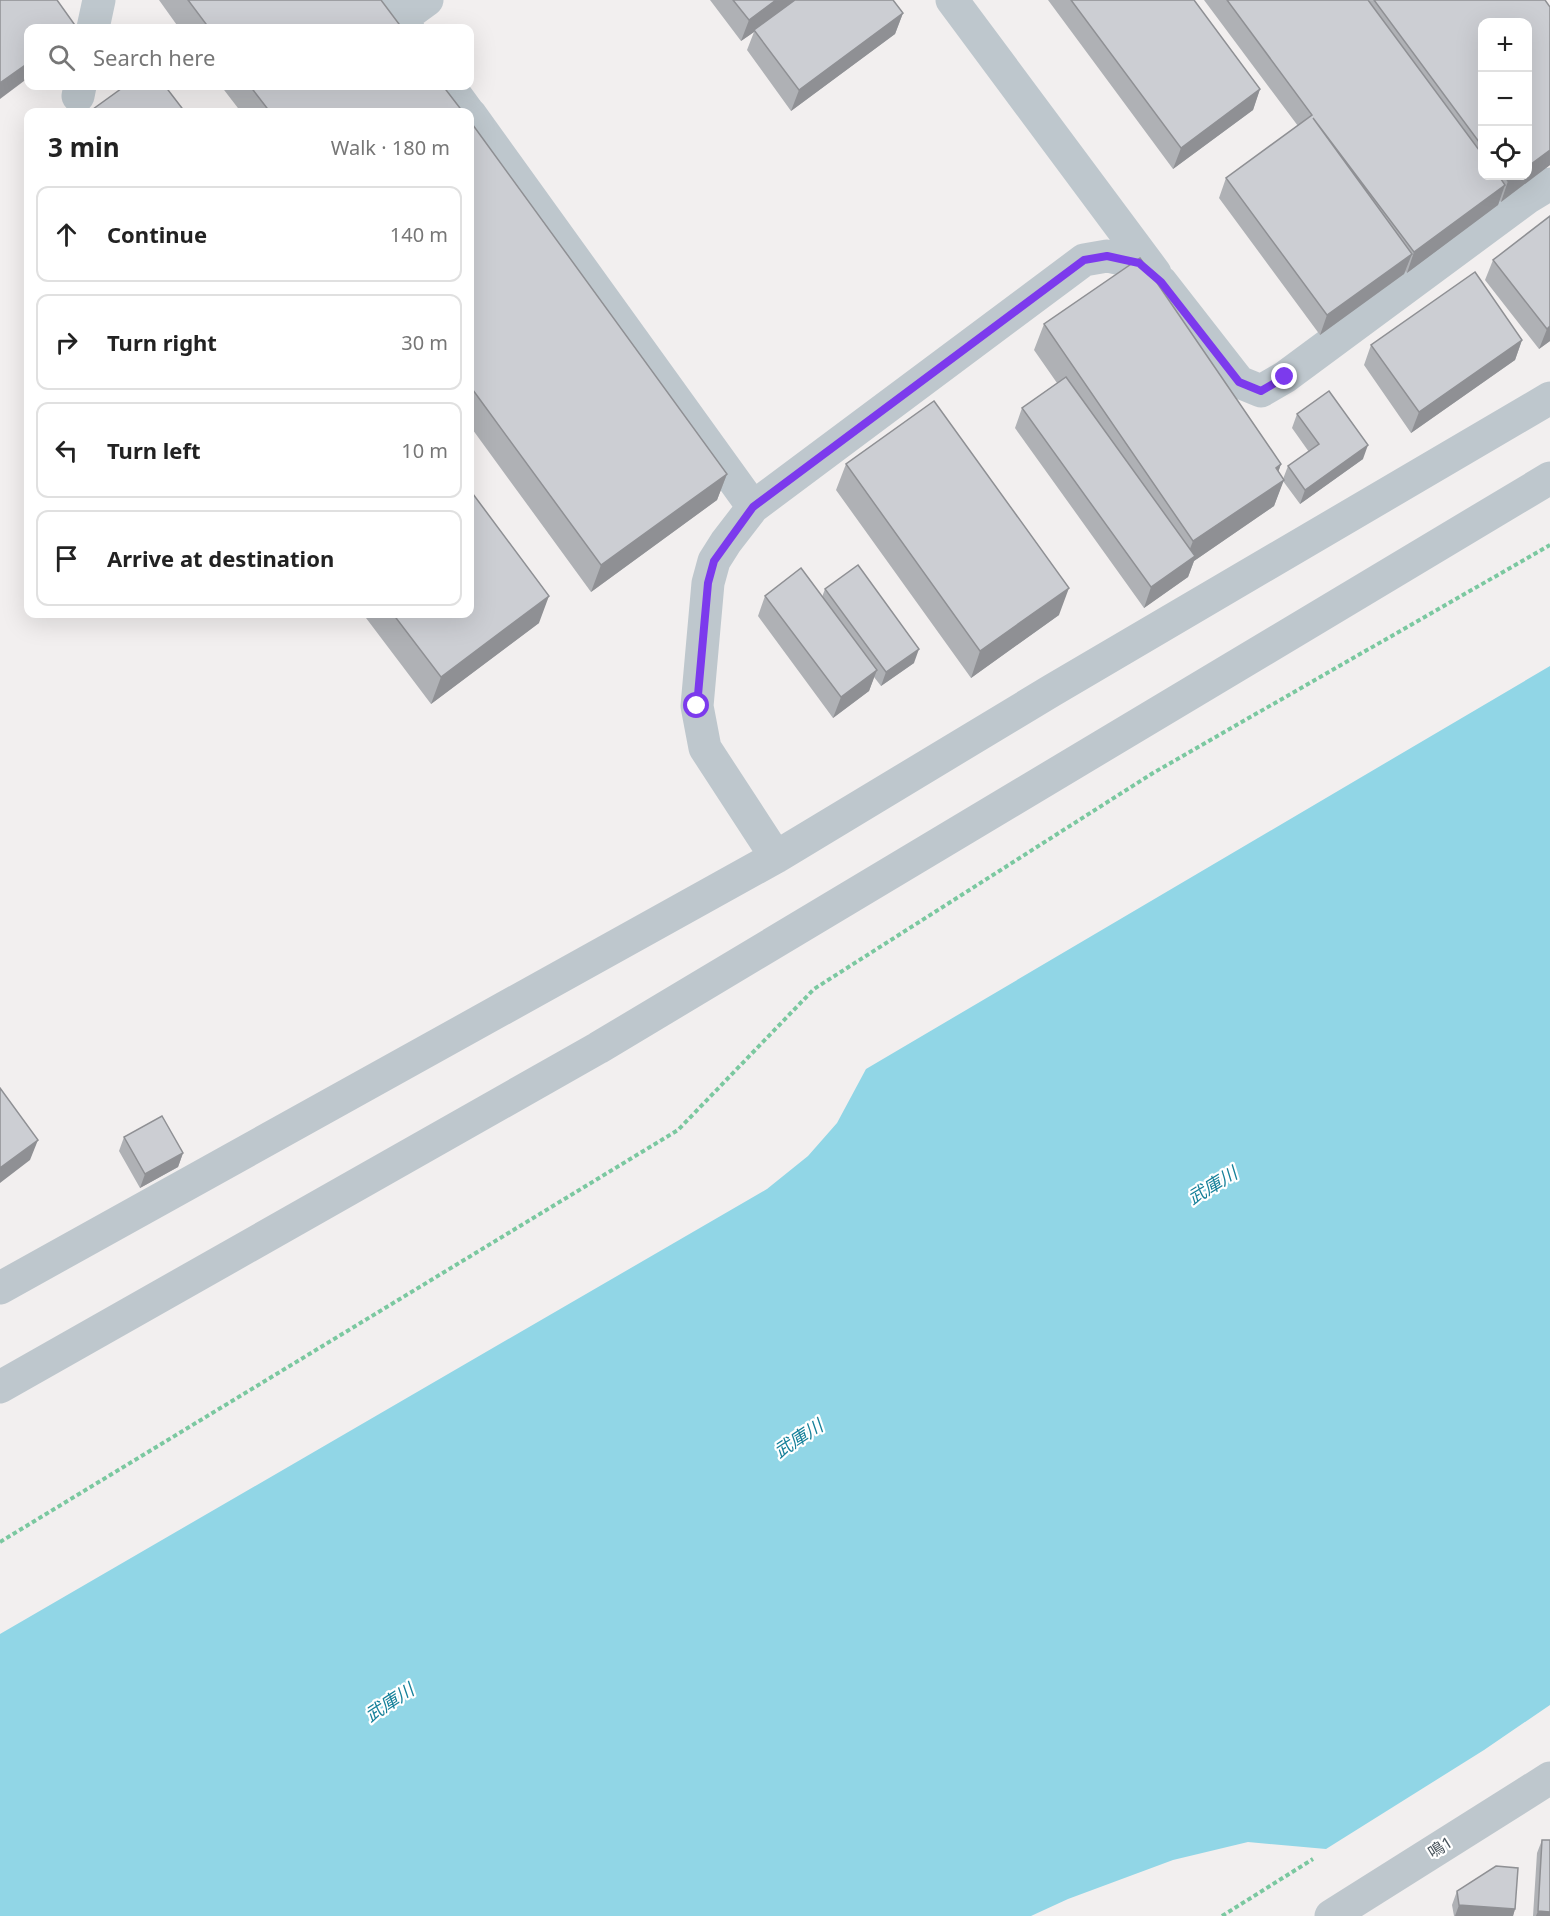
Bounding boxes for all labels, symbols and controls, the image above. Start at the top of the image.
map controls [1478,18,1532,180]
button: + [1478,18,1532,72]
search box [24,24,474,90]
icon: search [45,41,78,74]
text: Search here [93,42,215,72]
button: − [1478,72,1532,126]
button: locate [1478,126,1532,180]
text: 3 min [48,129,120,165]
text: Walk · 180 m [331,134,450,161]
icon: ahead [50,218,83,251]
text: Continue [107,219,207,249]
text: 140 m [390,221,448,248]
icon: right [50,326,83,359]
text: Turn right [107,327,217,357]
text: 30 m [401,329,448,356]
route end [1271,363,1297,389]
icon: left [50,434,83,467]
text: Turn left [107,435,201,465]
text: 10 m [401,437,448,464]
icon: arrive [50,542,83,575]
text: Arrive at destination [107,543,334,573]
route start [683,692,709,718]
water label: 武庫川 [1183,1160,1243,1209]
water label: 武庫川 [769,1412,829,1463]
water label: 武庫川 [360,1676,420,1727]
street label: 鳴1 [1424,1831,1456,1863]

